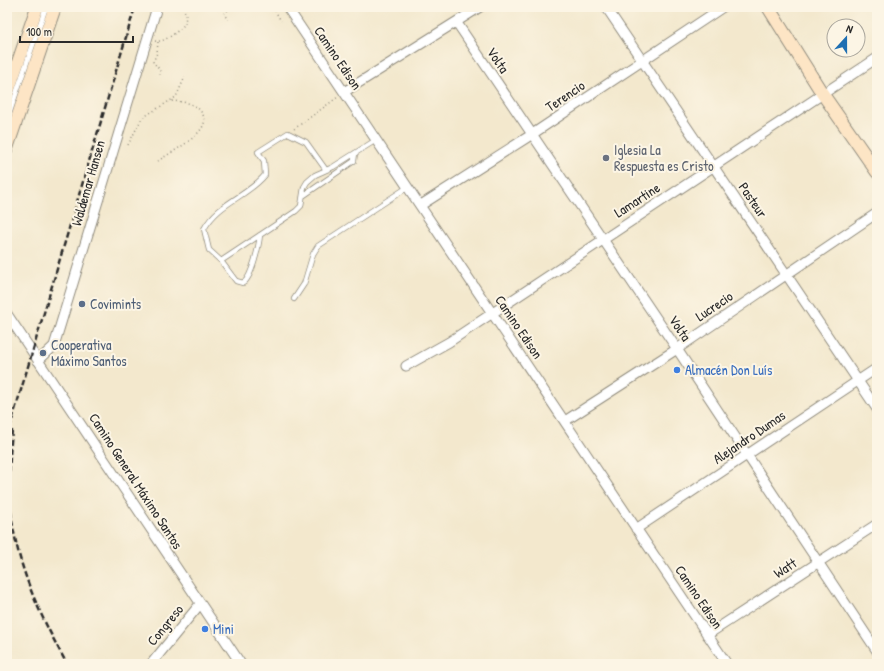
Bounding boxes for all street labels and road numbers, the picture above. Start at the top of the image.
street label: Camino Edison [310,22,367,93]
street label: Volta [483,43,514,77]
street label: Terencio [541,75,588,116]
street label: Waldemar Hansen [66,138,109,228]
street label: Lamartine [610,178,664,221]
street label: Pasteur [735,178,773,222]
street label: Lucrecio [691,286,736,325]
street label: Camino Edison [491,291,548,362]
street label: Volta [665,311,696,345]
street label: Alejandro Dumas [709,405,789,469]
street label: Camino General Máximo Santos [85,409,188,552]
street label: Watt [770,553,800,582]
street label: Camino Edison [671,561,728,632]
street label: Congreso [142,600,188,650]

